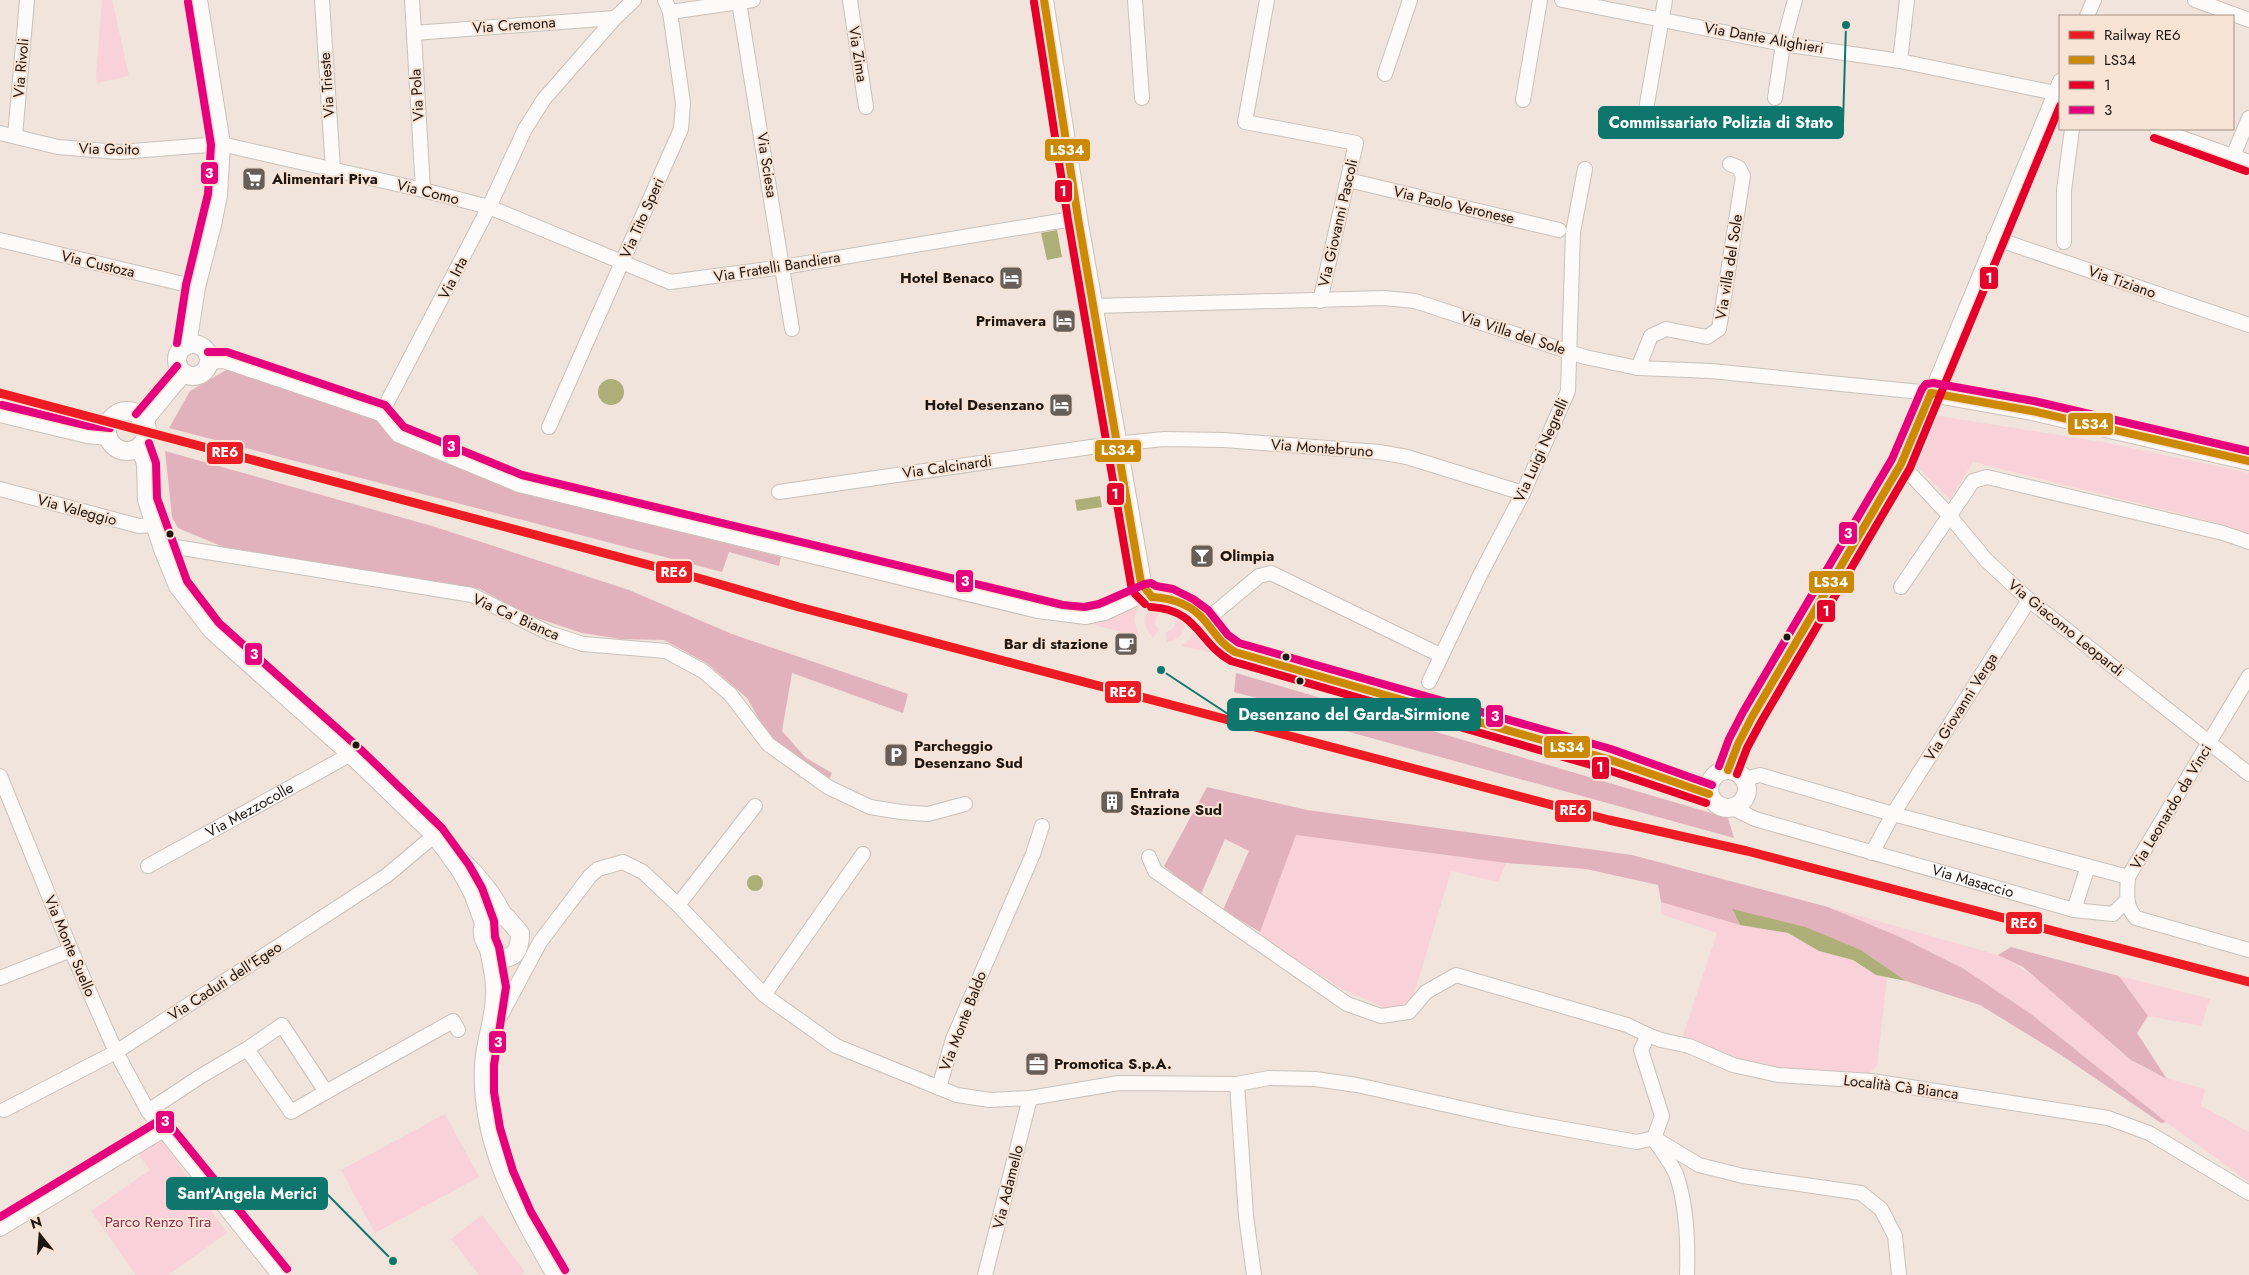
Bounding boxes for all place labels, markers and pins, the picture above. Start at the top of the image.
callout: Commissariato Polizia di Stato [1599,107,1843,138]
supermarket icon: Alimentari Piva [241,166,267,192]
place label: Alimentari Piva [271,168,378,190]
hotel icon: Hotel Benaco [998,265,1024,291]
place label: Hotel Benaco [900,267,994,289]
hotel icon: Primavera [1051,308,1077,334]
place label: Primavera [976,310,1046,332]
hotel icon: Hotel Desenzano [1048,392,1074,418]
place label: Hotel Desenzano [924,394,1044,416]
unlabelled marker [165,529,175,539]
bar icon: Olimpia [1189,543,1215,569]
place label: Olimpia [1220,545,1274,567]
cafe icon: Bar di stazione [1113,631,1139,657]
unlabelled marker [1782,632,1792,642]
place label: Bar di stazione [1004,633,1108,655]
unlabelled marker [1281,652,1291,662]
unlabelled marker [1295,676,1305,686]
callout: Desenzano del Garda-Sirmione [1228,699,1480,730]
place label: Parcheggio Desenzano Sud [914,735,1023,774]
unlabelled marker [351,740,361,750]
parking icon: Parcheggio Desenzano Sud [883,742,909,768]
place label: Entrata Stazione Sud [1130,782,1222,821]
building icon: Entrata Stazione Sud [1099,789,1125,815]
office icon: Promotica S.p.A. [1024,1051,1050,1077]
place label: Promotica S.p.A. [1054,1053,1172,1075]
callout: Sant'Angela Merici [167,1178,327,1209]

